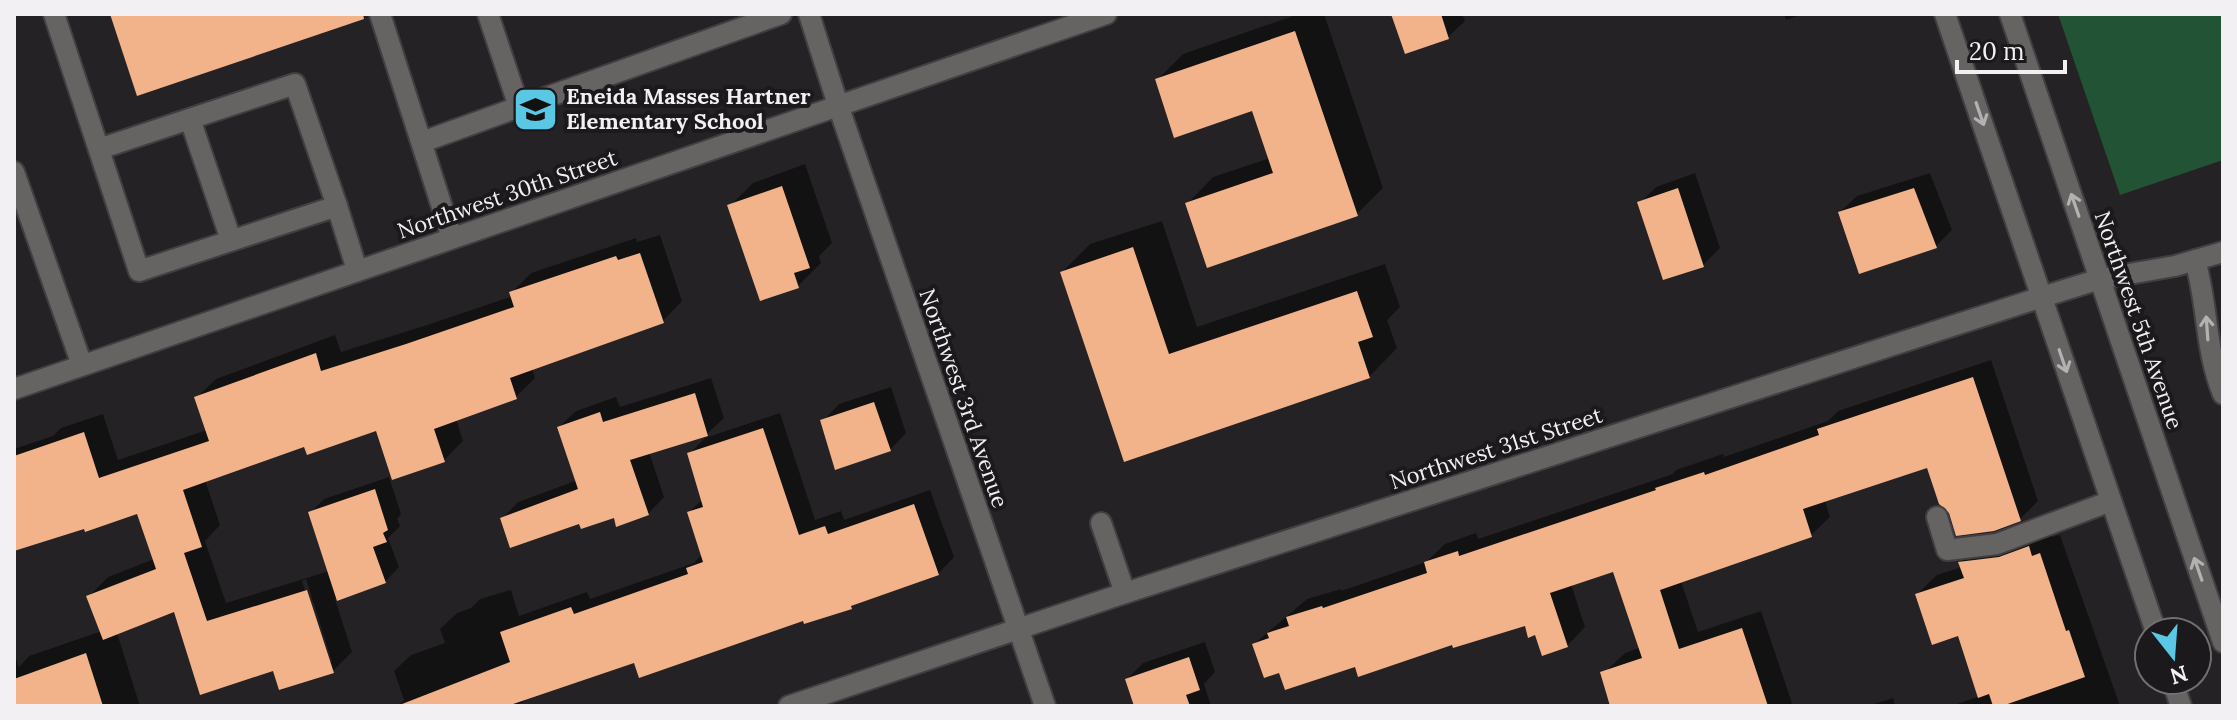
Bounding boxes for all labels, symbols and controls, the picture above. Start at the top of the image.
scale bar [1957,24,2065,74]
text: 20 m [1969,36,2025,67]
place label: Eneida Masses Hartner Elementary School [566,82,811,135]
school or university icon: Eneida Masses Hartner Elementary School [511,85,559,133]
one-way arrow [1973,102,1988,127]
street label: Northwest 30th Street [394,143,621,245]
one-way arrow [2066,193,2081,218]
street label: Northwest 5th Avenue [2089,207,2189,433]
street label: Northwest 3rd Avenue [913,285,1015,511]
one-way arrow [2199,315,2214,341]
one-way arrow [2057,348,2072,373]
street label: Northwest 31st Street [1386,400,1606,496]
one-way arrow [2189,556,2204,581]
north arrow [2133,616,2213,696]
text: N [2167,659,2191,691]

